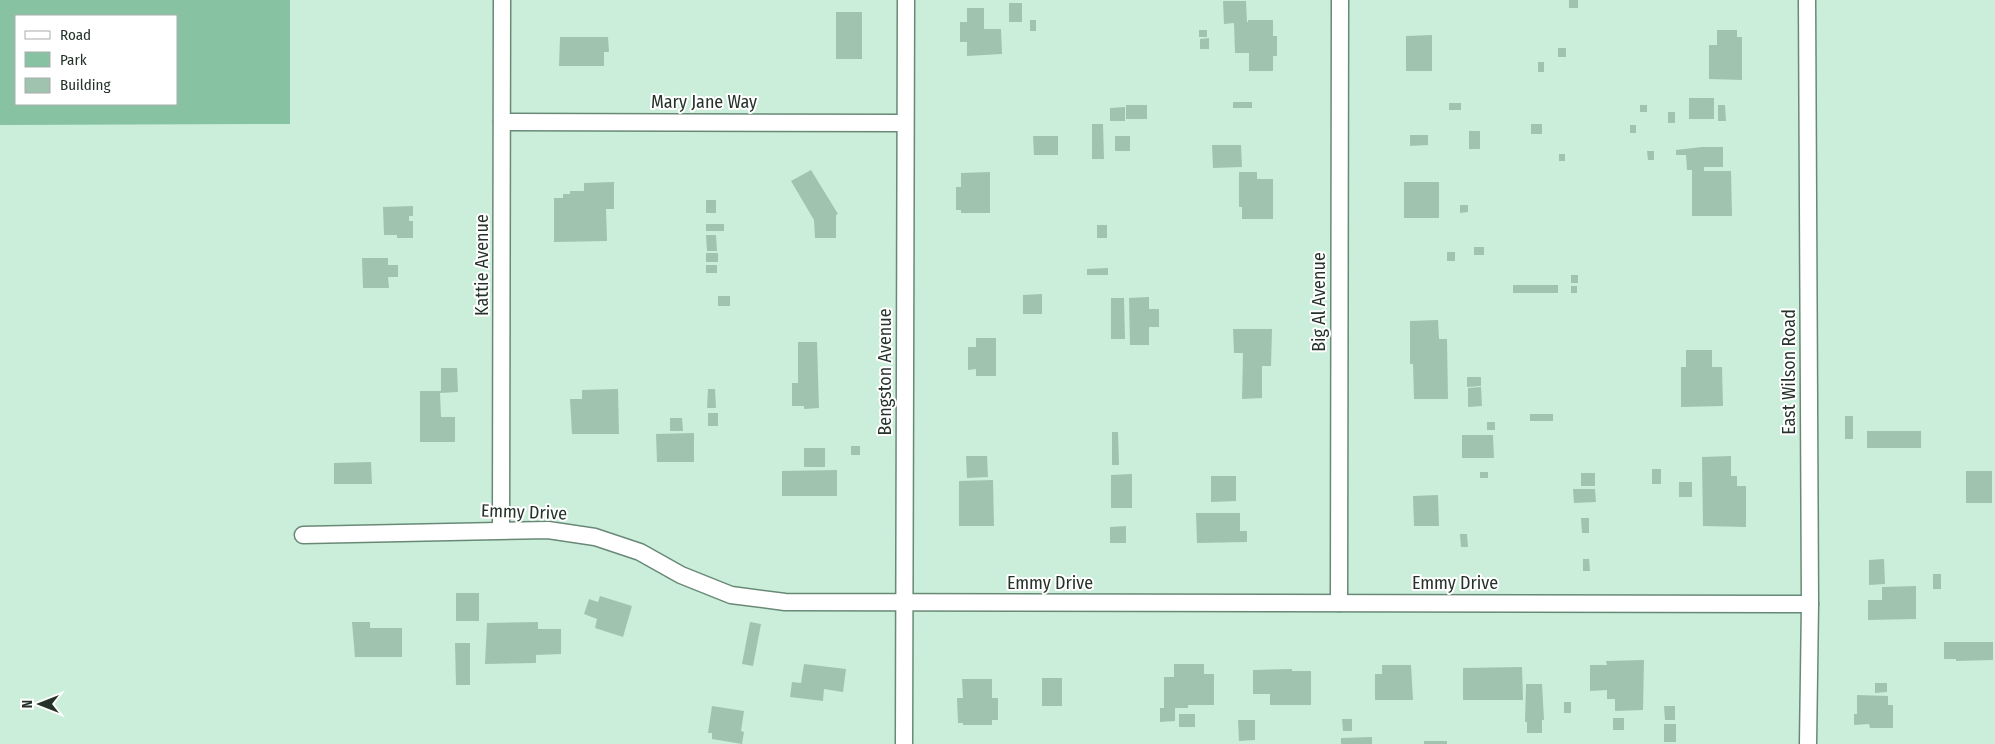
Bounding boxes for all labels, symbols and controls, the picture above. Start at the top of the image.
legend [15,15,178,105]
text: Road [60,26,91,44]
text: Park [60,51,87,69]
text: Building [60,76,111,94]
street label: Mary Jane Way [651,91,757,113]
street label: Kattie Avenue [471,214,493,316]
street label: Big Al Avenue [1308,252,1330,352]
street label: Bengston Avenue [874,308,896,436]
street label: East Wilson Road [1778,309,1800,435]
street label: Emmy Drive [481,500,568,525]
street label: Emmy Drive [1007,572,1093,594]
street label: Emmy Drive [1412,572,1498,594]
north arrow [15,679,65,729]
text: N [19,700,36,708]

